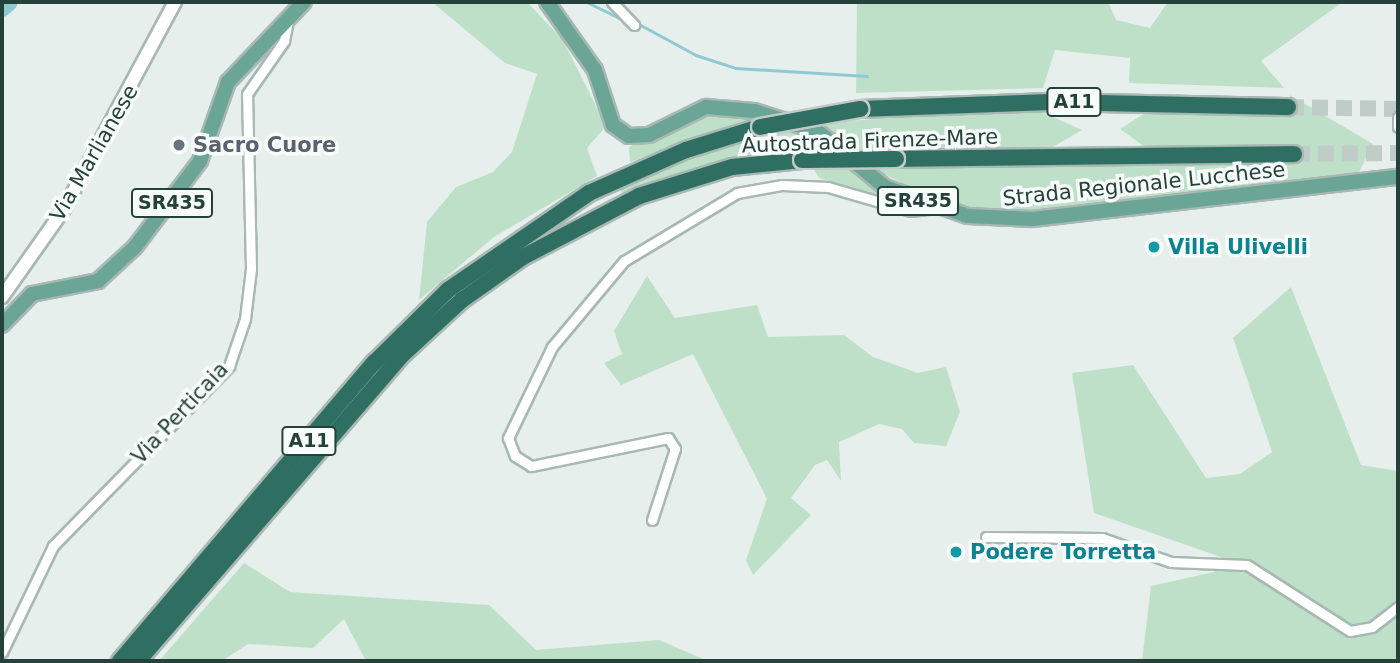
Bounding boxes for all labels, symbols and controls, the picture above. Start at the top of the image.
street label: Via Marlianese [45,80,143,226]
road number: A11 [1046,86,1102,118]
street label: Autostrada Firenze-Mare [741,124,999,158]
place label: Sacro Cuore [193,132,336,158]
marker: Sacro Cuore [171,137,187,153]
street label: Strada Regionale Lucchese [1001,157,1287,211]
road number: SR435 [876,186,960,216]
road number: SR435 [130,188,214,218]
place label: Villa Ulivelli [1168,234,1308,260]
marker: Villa Ulivelli [1146,239,1162,255]
street label: Via Perticaia [126,357,234,469]
road number: A11 [281,426,337,456]
place label: Podere Torretta [970,539,1156,565]
marker: Podere Torretta [948,544,964,560]

